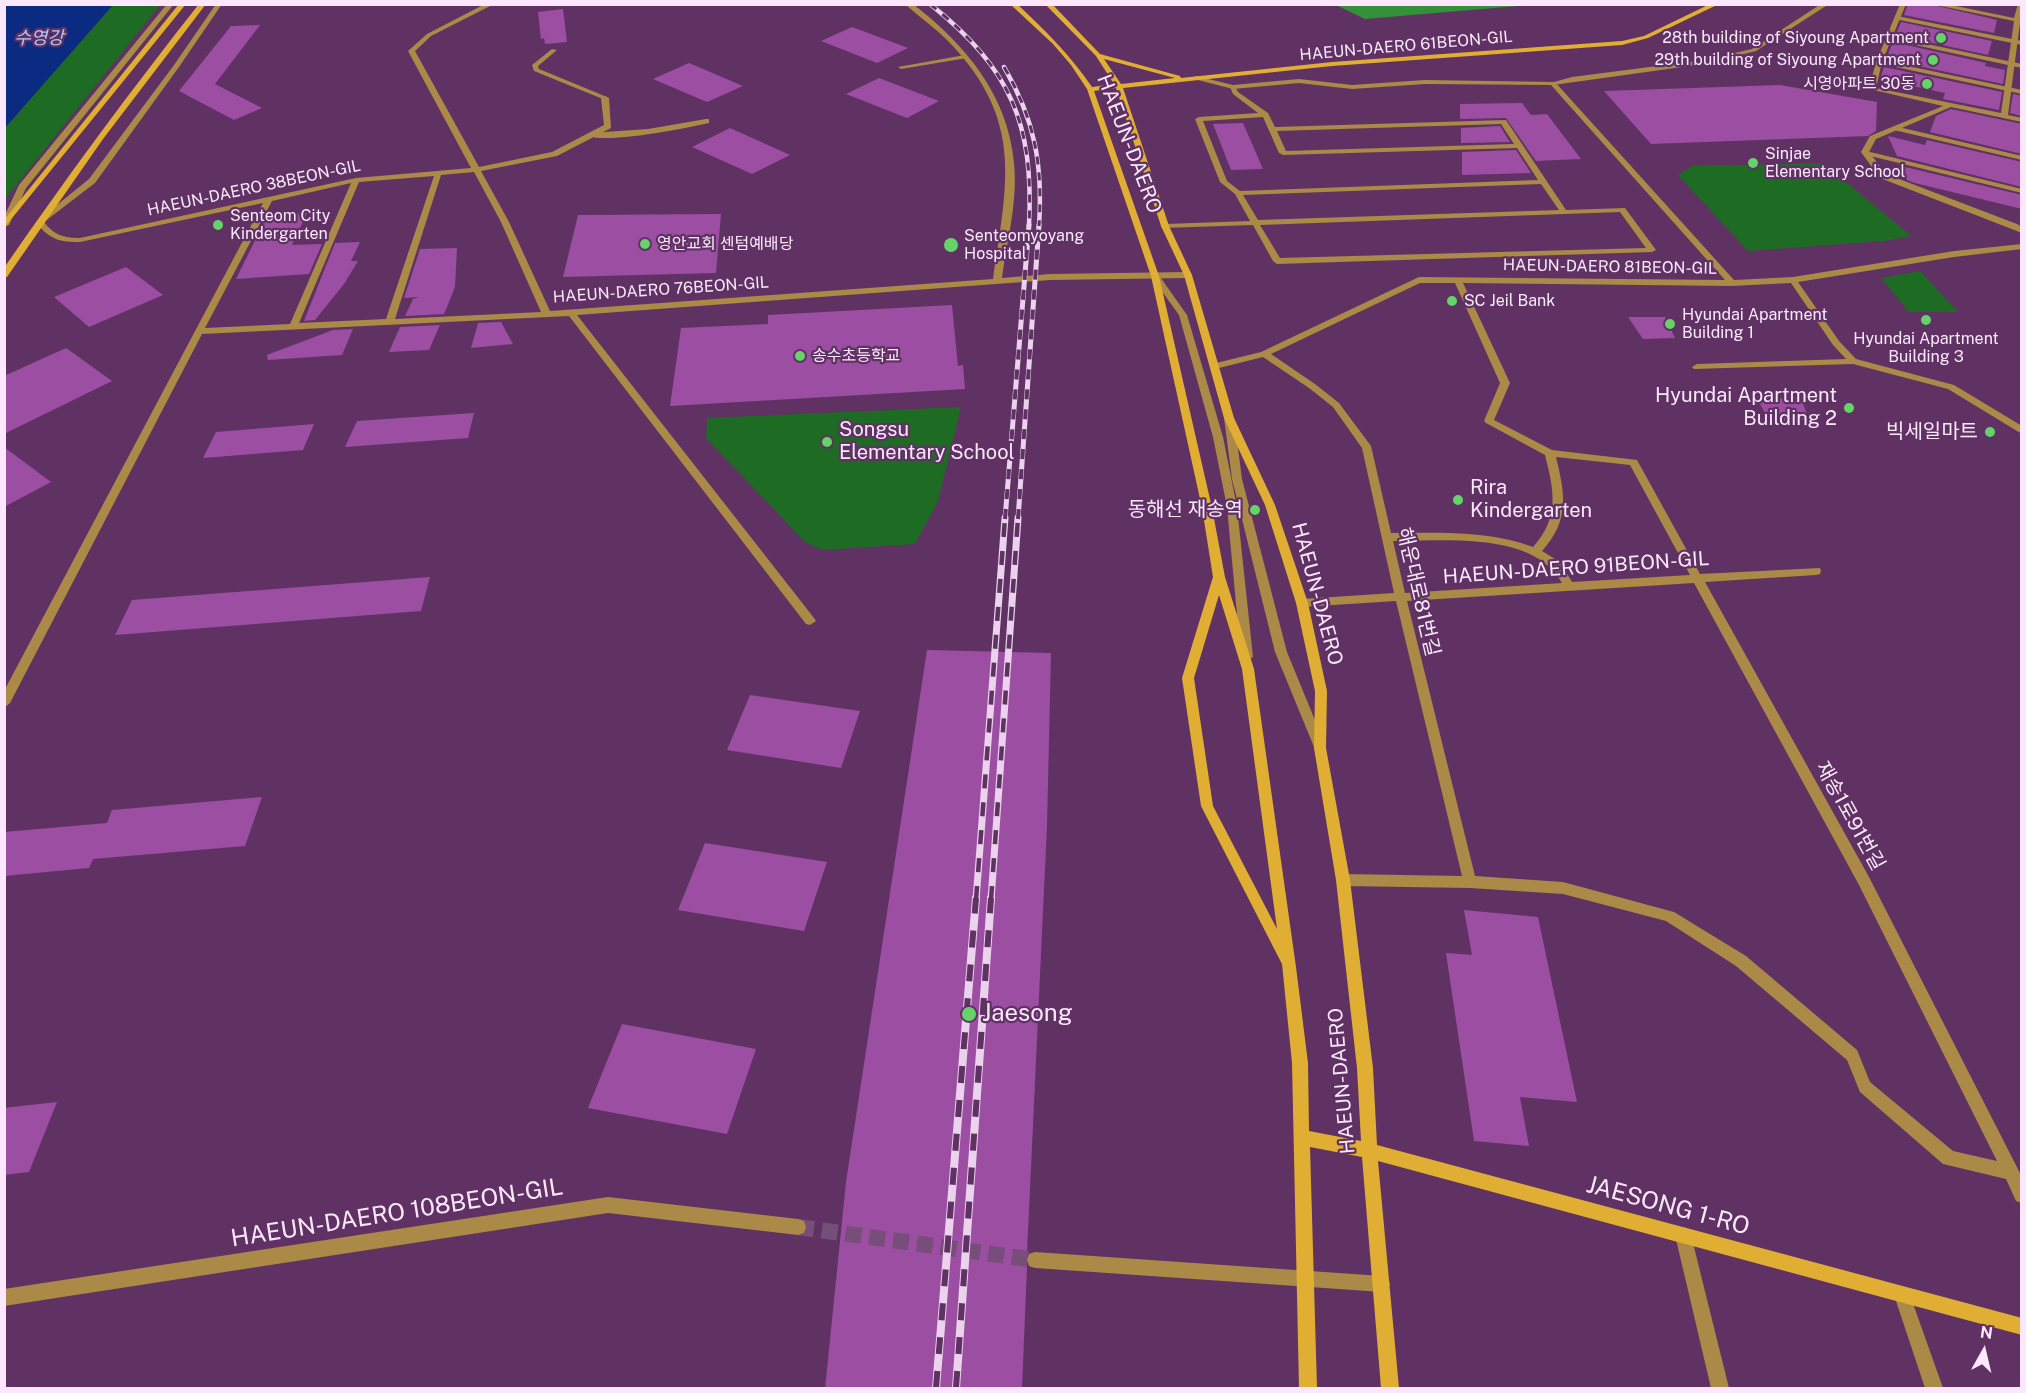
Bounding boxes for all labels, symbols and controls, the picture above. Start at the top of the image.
water label: 수영강 [14,27,64,49]
street label: HAEUN-DAERO 61BEON-GIL [1299,27,1513,65]
place label: 28th building of Siyoung Apartment [1662,28,1929,48]
marker: 28th building of Siyoung Apartment [1934,31,1948,45]
place label: 29th building of Siyoung Apartment [1655,50,1921,70]
marker: 29th building of Siyoung Apartment [1926,53,1940,67]
street label: HAEUN-DAERO [1092,71,1166,217]
place label: 시영아파트 30동 [1803,74,1915,94]
marker: 시영아파트 30동 [1920,77,1934,91]
place label: Sinjae Elementary School [1765,144,1905,182]
street label: HAEUN-DAERO 38BEON-GIL [146,156,362,220]
marker: Sinjae Elementary School [1746,156,1760,170]
place label: Senteom City Kindergarten [230,206,330,244]
marker: Senteom City Kindergarten [211,218,225,232]
place label: Senteomyoyang Hospital [964,226,1084,264]
place label: 영안교회 센텀예배당 [657,234,793,254]
marker: Senteomyoyang Hospital [942,236,960,254]
marker: 영안교회 센텀예배당 [638,237,652,251]
street label: HAEUN-DAERO 81BEON-GIL [1503,256,1717,278]
street label: HAEUN-DAERO 76BEON-GIL [552,273,770,307]
place label: SC Jeil Bank [1464,291,1555,311]
marker: SC Jeil Bank [1445,294,1459,308]
place label: Hyundai Apartment Building 1 [1682,305,1828,343]
marker: Hyundai Apartment Building 3 [1919,313,1933,327]
marker: Hyundai Apartment Building 1 [1663,317,1677,331]
place label: Hyundai Apartment Building 3 [1853,329,1999,367]
place label: 송수초등학교 [812,346,900,366]
marker: 송수초등학교 [793,349,807,363]
place label: Hyundai Apartment Building 2 [1655,384,1837,431]
marker: Hyundai Apartment Building 2 [1842,401,1856,415]
place label: Songsu Elementary School [839,418,1015,465]
place label: 빅세일마트 [1886,420,1978,444]
marker: 빅세일마트 [1983,425,1997,439]
marker: Songsu Elementary School [820,435,834,449]
place label: Rira Kindergarten [1470,476,1592,523]
marker: Rira Kindergarten [1451,493,1465,507]
place label: 동해선 재송역 [1128,498,1243,522]
marker: 동해선 재송역 [1248,503,1262,517]
street label: HAEUN-DAERO [1286,520,1348,668]
street label: 해운대로81번길 [1392,525,1444,659]
street label: HAEUN-DAERO 91BEON-GIL [1442,547,1710,589]
street label: 재송1로91번길 [1810,757,1890,875]
place label: Jaesong [982,1000,1073,1028]
marker: Jaesong [960,1005,978,1023]
street label: HAEUN-DAERO [1324,1007,1360,1155]
street label: JAESONG 1-RO [1583,1170,1753,1242]
street label: HAEUN-DAERO 108BEON-GIL [229,1173,565,1253]
north arrow [1954,1321,2014,1381]
text: N [1979,1322,1994,1343]

